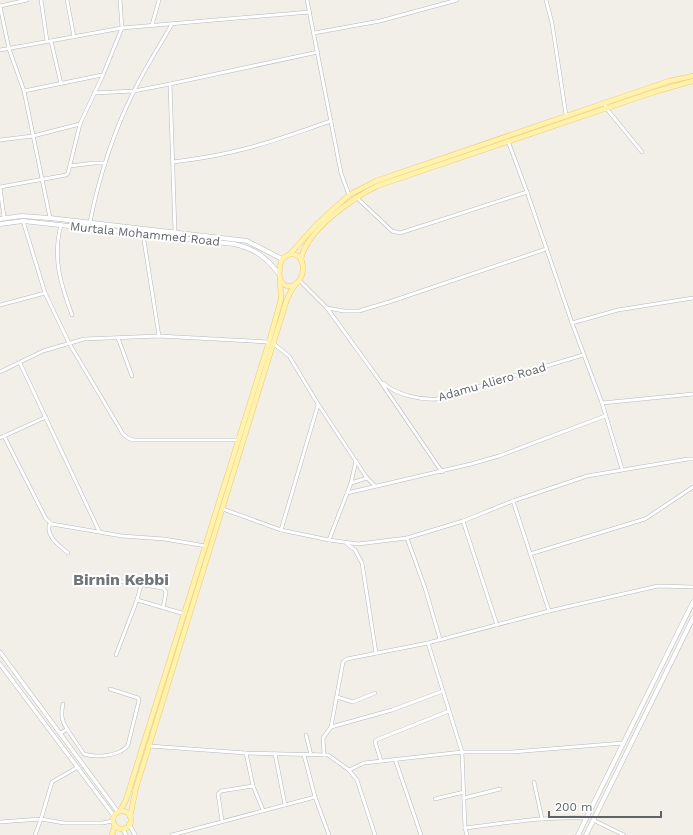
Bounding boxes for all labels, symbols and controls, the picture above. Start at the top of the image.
street label: Murtala Mohammed Road [69,219,221,249]
street label: Adamu Aliero Road [436,360,548,404]
district label: Birnin Kebbi [73,570,169,589]
scale bar [549,793,661,819]
text: 200 m [555,800,592,814]

